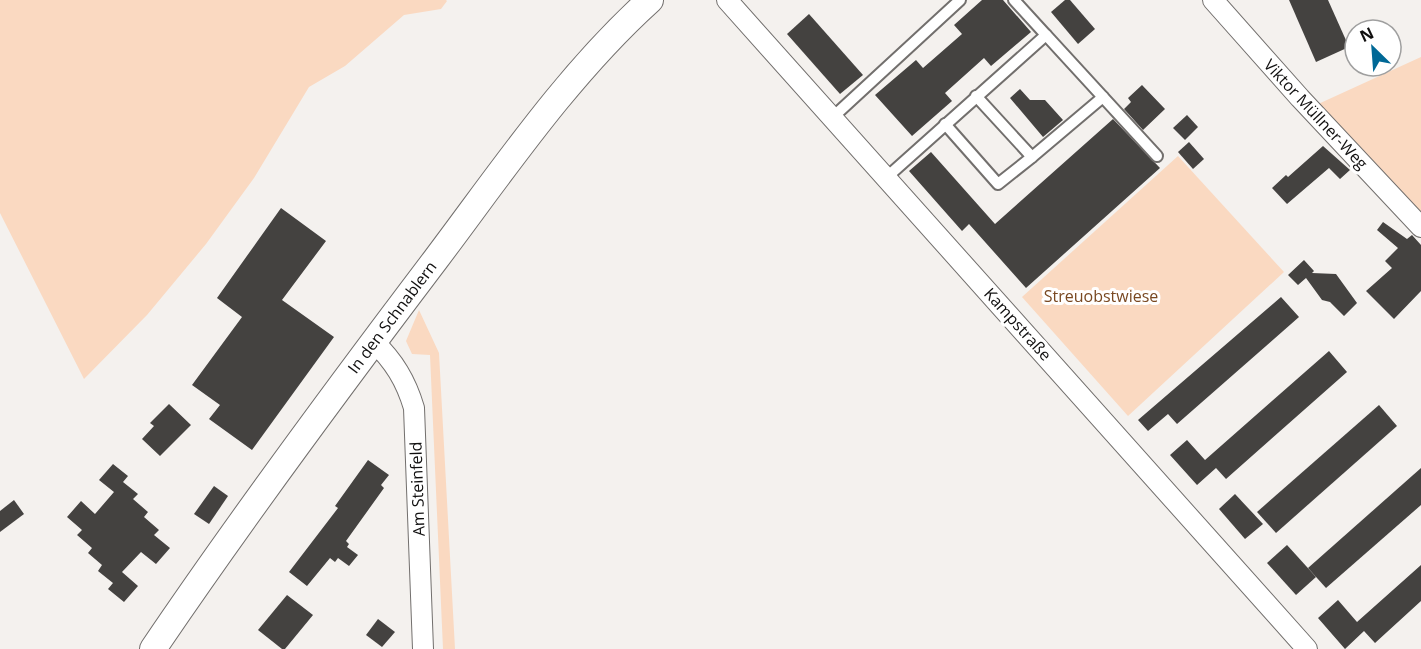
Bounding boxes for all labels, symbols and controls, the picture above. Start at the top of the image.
north arrow [1343,18,1403,78]
text: N [1356,22,1377,47]
street label: Viktor Müllner-Weg [1259,54,1373,174]
street label: In den Schnablern [343,256,441,378]
street label: Kampstraße [979,283,1057,365]
park label: Streuobstwiese [1044,285,1158,307]
street label: Am Steinfeld [404,441,430,537]

